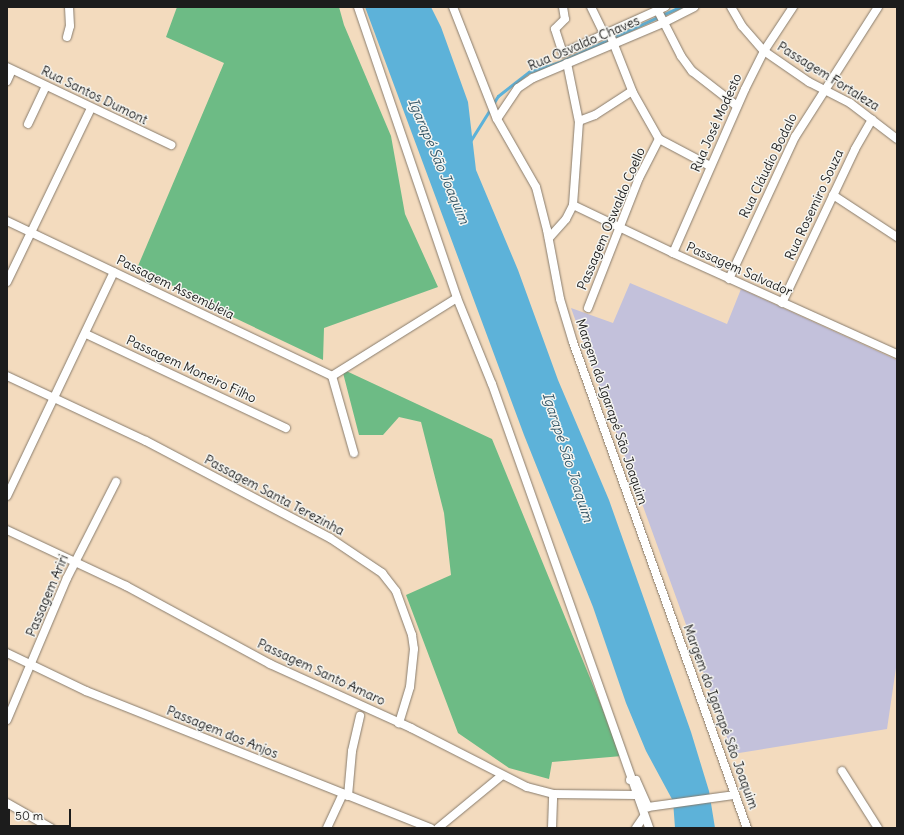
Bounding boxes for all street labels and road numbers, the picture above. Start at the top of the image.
street label: Rua Osvaldo Chaves [526,13,642,75]
street label: Passagem Fortaleza [774,39,882,115]
street label: Rua Santos Dumont [38,63,150,129]
street label: Rua José Modesto [688,71,746,175]
street label: Rua Cláudio Bodalo [737,111,801,221]
street label: Passagem Oswaldo Coello [575,145,649,293]
street label: Rua Rosemiro Souza [783,147,847,263]
street label: Passagem Salvador [684,240,794,300]
street label: Passagem Assembleia [114,253,236,323]
street label: Margem do Igarapé São Joaquim [572,317,650,507]
street label: Passagem Moneiro Filho [124,333,258,407]
street label: Passagem Santa Terezinha [201,452,347,540]
street label: Passagem Ariri [24,553,72,639]
street label: Margem do Igarapé São Joaquim [679,623,761,811]
street label: Passagem Santo Amaro [255,636,387,710]
street label: Passagem dos Anjos [164,704,280,762]

